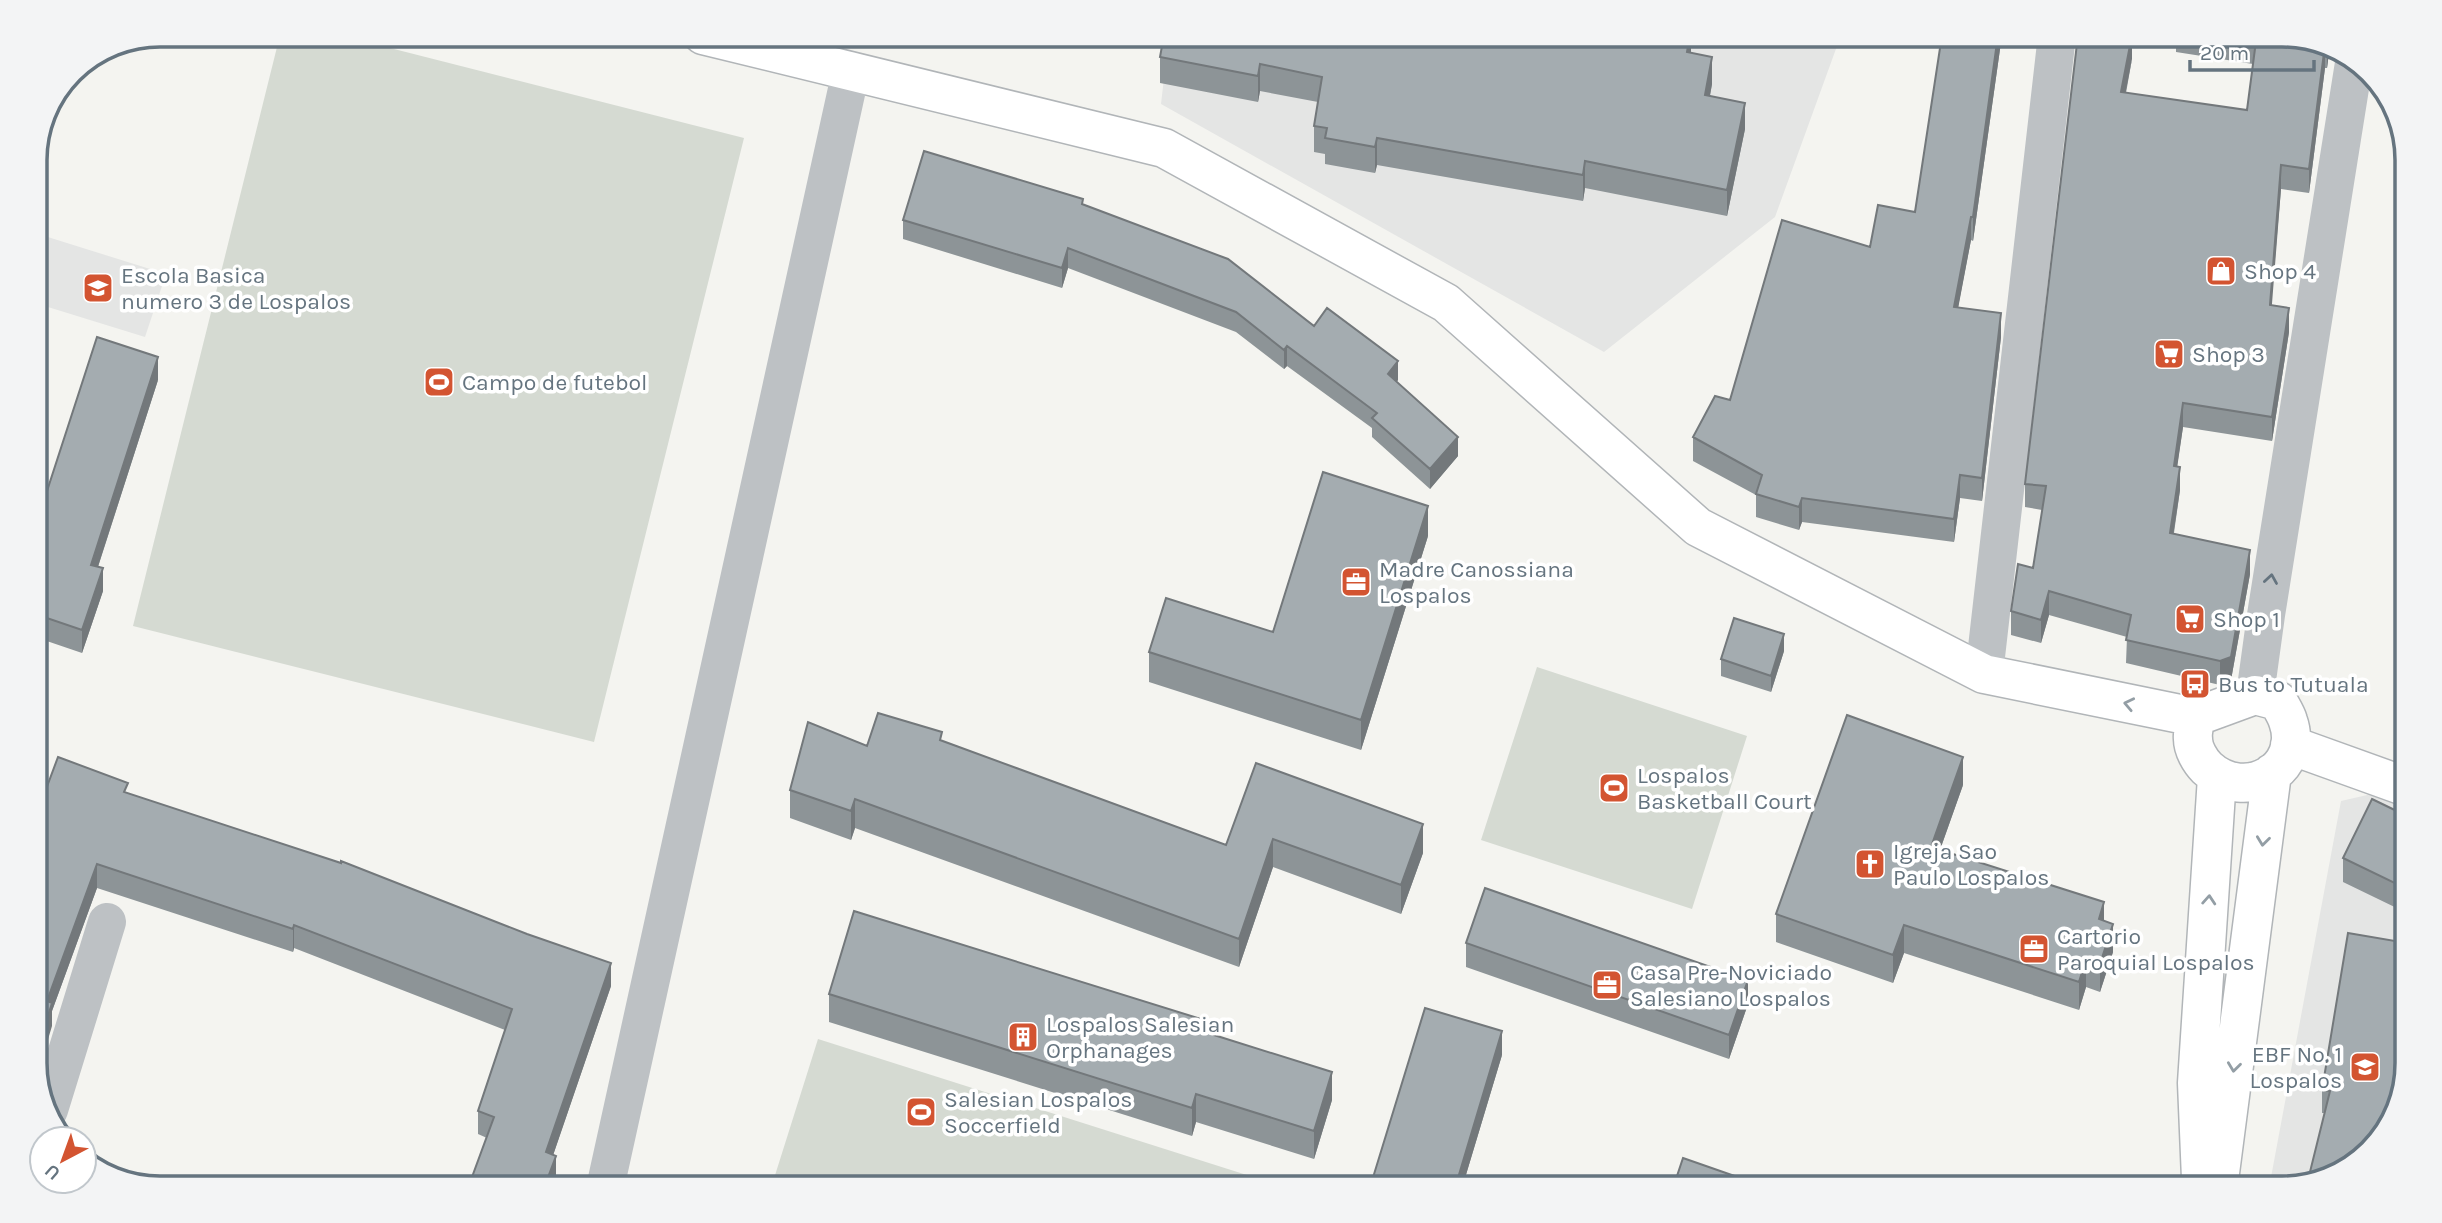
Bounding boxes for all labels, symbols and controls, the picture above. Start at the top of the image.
scale bar [2190,28,2314,72]
text: 20 m [2200,41,2249,65]
shop icon: Shop 4 [2204,254,2238,288]
place label: Shop 4 [2244,258,2316,285]
place label: Escola Basica numero 3 de Lospalos [121,262,351,315]
school or university icon: Escola Basica numero 3 de Lospalos [81,271,115,305]
supermarket icon: Shop 3 [2152,337,2186,371]
place label: Shop 3 [2192,341,2265,368]
sports icon: Campo de futebol [422,365,456,399]
place label: Campo de futebol [462,369,648,396]
place label: Madre Canossiana Lospalos [1379,556,1574,609]
office icon: Madre Canossiana Lospalos [1339,565,1373,599]
one-way arrow [2264,573,2279,585]
supermarket icon: Shop 1 [2173,602,2207,636]
place label: Shop 1 [2213,606,2280,633]
bus stop icon: Bus to Tutuala [2178,667,2212,701]
place label: Bus to Tutuala [2218,671,2369,698]
one-way arrow [2123,697,2135,712]
place label: Lospalos Basketball Court [1637,762,1812,815]
sports icon: Lospalos Basketball Court [1597,771,1631,805]
one-way arrow [2256,835,2271,847]
place label: Igreja Sao Paulo Lospalos [1893,838,2049,891]
church icon: Igreja Sao Paulo Lospalos [1853,847,1887,881]
one-way arrow [2201,894,2216,905]
place label: Cartorio Paroquial Lospalos [2057,923,2255,976]
office icon: Cartorio Paroquial Lospalos [2017,932,2051,966]
place label: Casa Pre-Noviciado Salesiano Lospalos [1630,959,1832,1012]
office icon: Casa Pre-Noviciado Salesiano Lospalos [1590,968,1624,1002]
place label: Lospalos Salesian Orphanages [1046,1011,1234,1064]
building icon: Lospalos Salesian Orphanages [1006,1020,1040,1054]
place label: EBF No. 1 Lospalos [2249,1041,2342,1094]
school or university icon: EBF No. 1 Lospalos [2348,1050,2382,1084]
one-way arrow [2227,1061,2242,1072]
place label: Salesian Lospalos Soccerfield [944,1086,1132,1139]
sports icon: Salesian Lospalos Soccerfield [904,1095,938,1129]
north arrow [28,1125,98,1195]
text: U [40,1159,65,1185]

